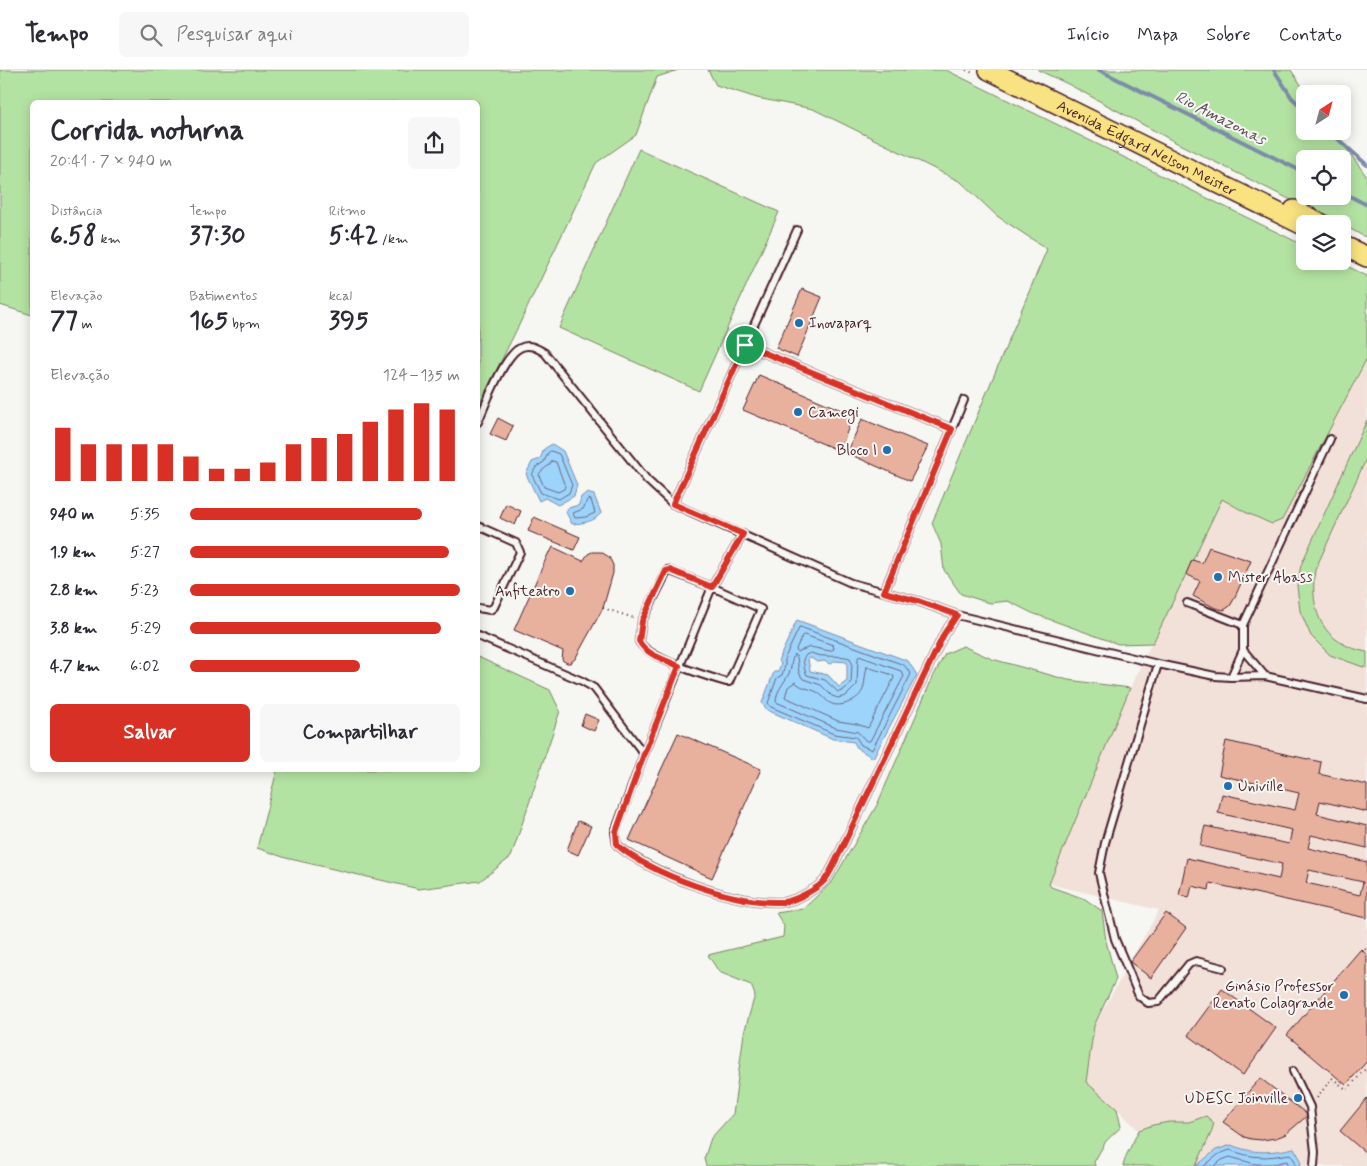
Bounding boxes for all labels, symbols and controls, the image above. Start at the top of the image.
search box [119,12,469,57]
text: Tempo [25,19,89,50]
icon: search [137,21,165,49]
text: Pesquisar aqui [177,22,293,47]
text: Início [1067,23,1109,47]
text: Mapa [1137,23,1178,47]
text: Sobre [1206,23,1251,47]
text: Contato [1279,23,1342,47]
north arrow [1296,85,1351,140]
map controls [1296,85,1351,270]
water label: Rio Amazonas [1171,87,1271,151]
street label: Avenida Edgard Nelson Meister [1053,96,1240,202]
text: Corrida noturna [50,113,244,150]
button: share [408,117,460,169]
button: locate [1296,150,1351,205]
text: 20:41 · 7 × 940 m [50,151,172,172]
text: Distância [50,202,103,220]
text: Tempo [189,202,226,220]
text: Ritmo [329,202,366,220]
button: layers [1296,215,1351,270]
text: 6.58 [50,220,97,253]
text: 37:30 [189,220,245,253]
text: 5:42 [329,220,378,253]
text: km [97,230,121,248]
text: /km [378,230,408,248]
text: Elevação [50,287,102,305]
text: Batimentos [189,287,257,305]
text: kcal [329,287,352,305]
text: 77 [50,305,78,338]
text: 165 [189,305,228,338]
text: 395 [329,305,369,338]
place label: Inovaparq [809,314,872,334]
text: m [78,315,93,333]
text: bpm [228,315,260,333]
marker: Inovaparq [793,317,805,329]
pin [724,324,766,366]
icon: arrive [731,331,759,359]
text: Elevação [50,365,110,386]
text: 124–135 m [383,365,460,386]
place label: Camegi [808,403,859,424]
marker: Camegi [792,406,804,418]
place label: Bloco I [837,441,877,461]
marker: Bloco I [881,444,893,456]
text: 940 m [50,504,94,525]
text: 5:35 [130,504,160,525]
text: 1.9 km [50,542,96,563]
text: 5:27 [130,542,160,563]
place label: Mister Abass [1228,568,1313,588]
marker: Mister Abass [1212,571,1224,583]
text: 2.8 km [50,580,98,601]
text: 5:23 [130,580,158,601]
place label: Anfiteatro [495,582,560,602]
marker: Anfiteatro [564,585,576,597]
text: 3.8 km [50,618,97,639]
text: 5:29 [130,618,161,639]
text: 4.7 km [50,656,100,677]
text: 6:02 [130,656,160,677]
button: Salvar [50,704,250,762]
button: Compartilhar [260,704,460,762]
place label: Univille [1238,777,1284,797]
marker: Univille [1222,780,1234,792]
place label: Ginásio Professor Renato Colagrande [1213,977,1334,1015]
marker: Ginásio Professor Renato Colagrande [1338,989,1350,1001]
place label: UDESC Joinville [1185,1089,1288,1109]
marker: UDESC Joinville [1292,1092,1304,1104]

